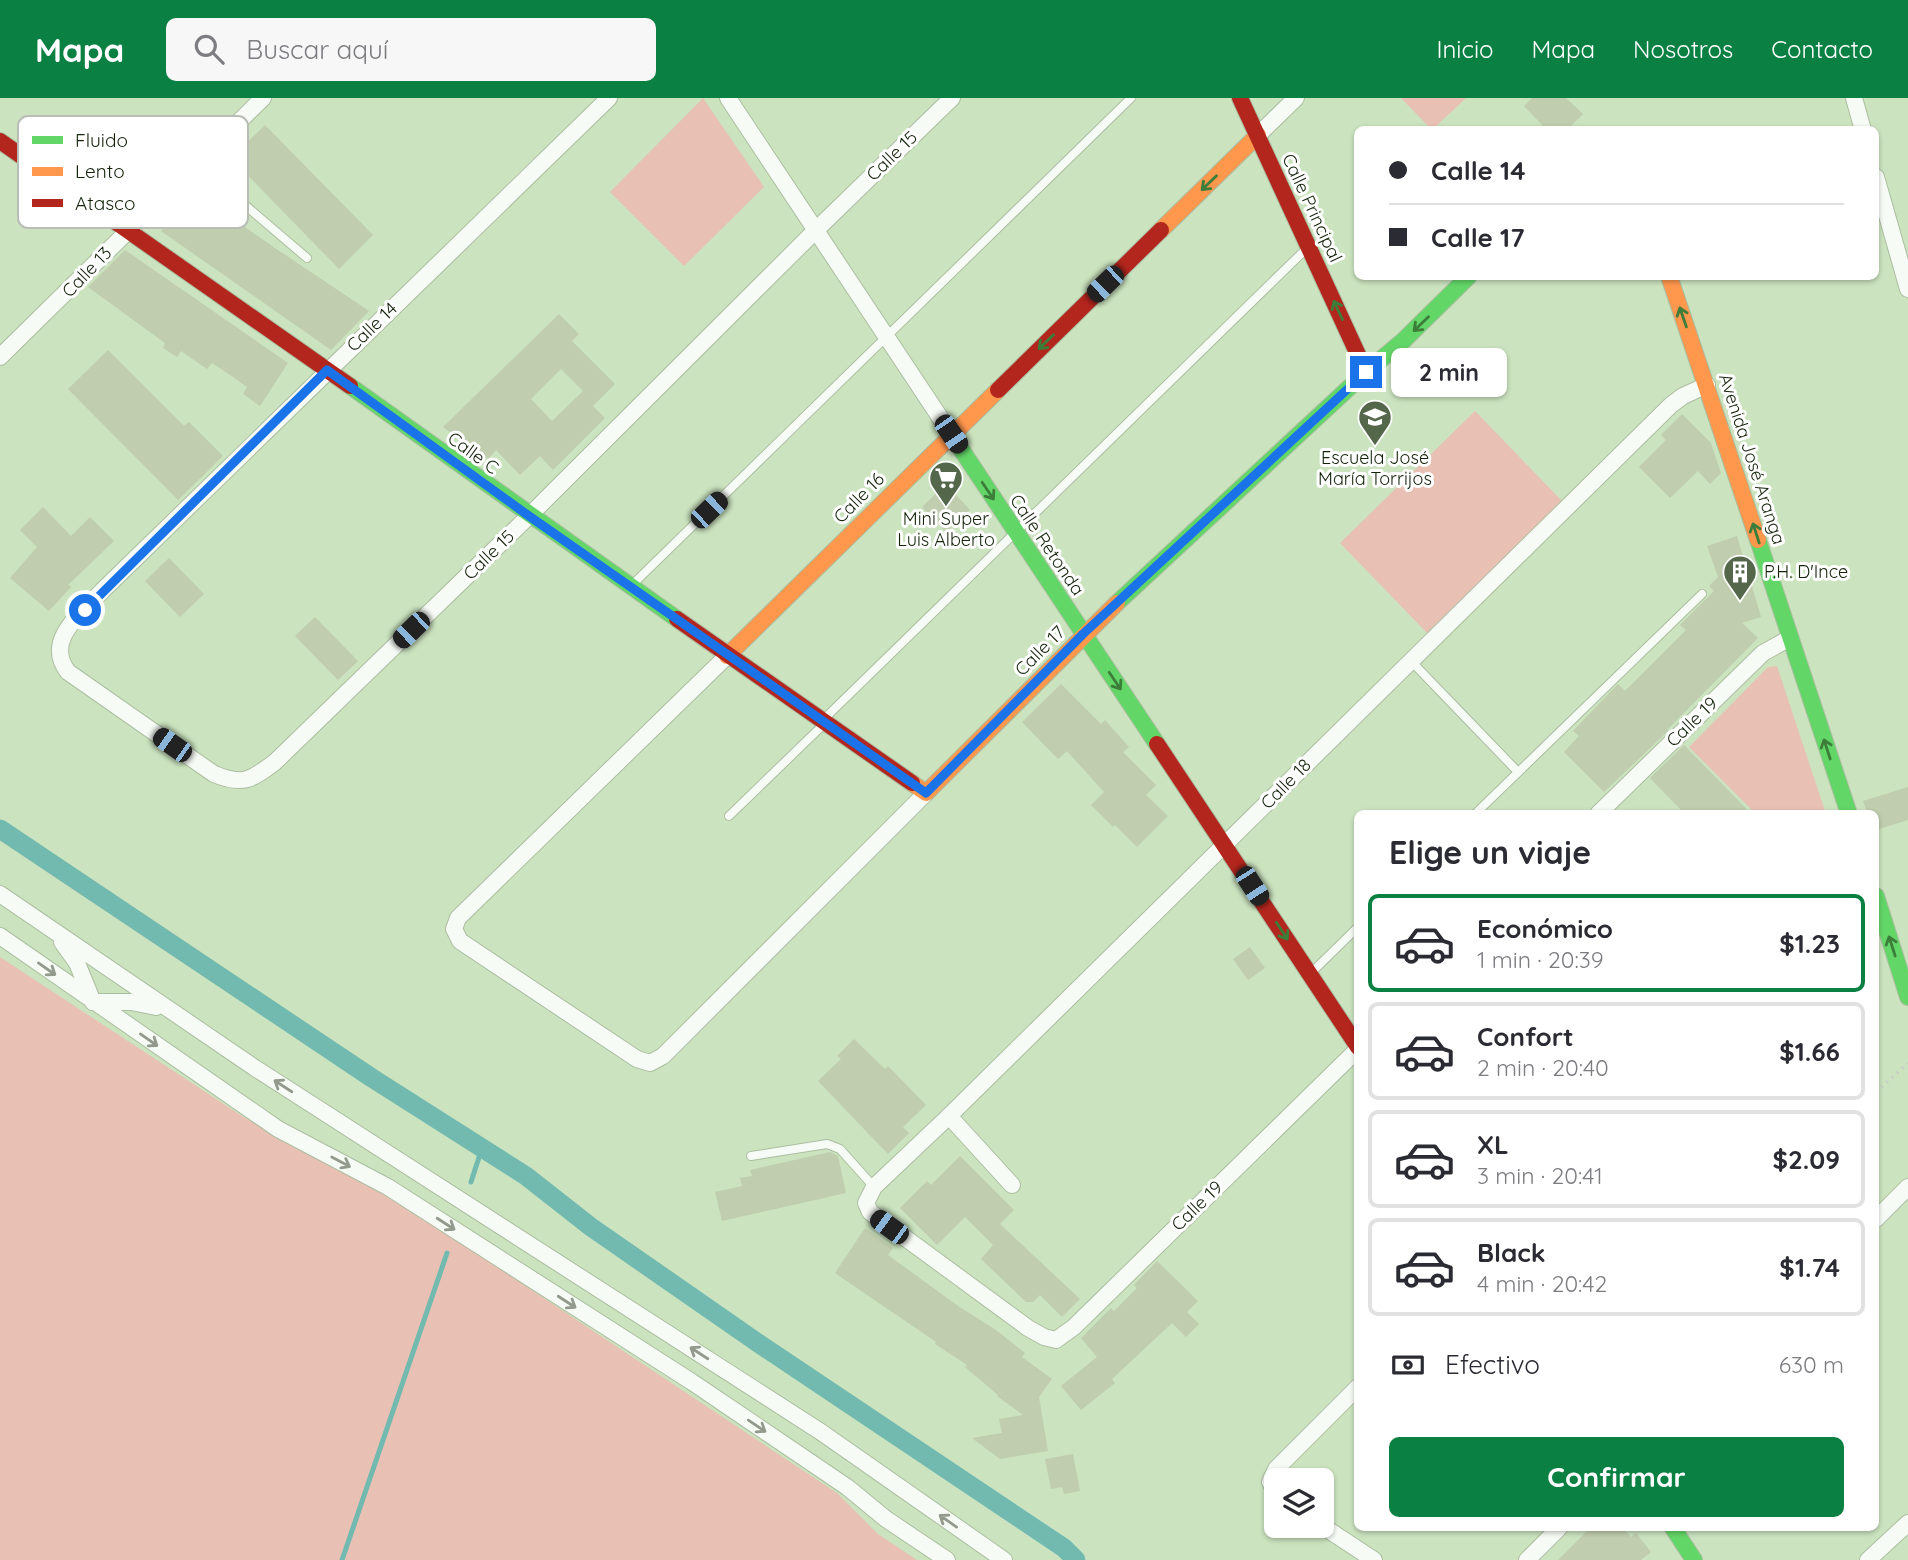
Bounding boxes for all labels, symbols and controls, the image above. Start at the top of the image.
search box [166,18,656,81]
text: Mapa [35,29,124,70]
icon: search [190,30,228,68]
text: Buscar aquí [246,33,388,66]
text: Inicio [1436,34,1494,64]
text: Mapa [1532,34,1595,64]
text: Nosotros [1633,34,1733,64]
text: Contacto [1771,34,1873,64]
legend [18,116,248,228]
street label: Calle 15 [861,126,922,186]
text: Fluido [75,128,128,152]
street label: Calle Principal [1277,150,1348,266]
text: Calle 14 [1431,154,1525,187]
text: Lento [75,159,125,183]
one-way arrow [1201,174,1218,191]
text: Atasco [75,191,135,215]
text: Calle 17 [1431,221,1524,254]
street label: Calle 13 [57,241,116,302]
car [1083,262,1128,306]
street label: Calle 14 [341,297,402,356]
one-way arrow [1331,300,1344,321]
one-way arrow [1676,307,1689,329]
one-way arrow [1412,316,1429,333]
one-way arrow [1038,333,1055,350]
callout: 2 min [1390,348,1506,396]
route end [1350,356,1382,388]
text: 2 min [1419,358,1479,387]
street label: Avenida José Aranga [1714,371,1791,547]
school or university icon: Escuela José María Torrijos [1356,398,1394,447]
car [931,411,972,457]
street label: Calle C [443,426,504,479]
place label: Escuela José María Torrijos [1318,446,1432,490]
supermarket icon: Mini Super Luis Alberto [927,459,965,508]
street label: Calle 16 [829,467,889,528]
one-way arrow [981,481,996,500]
car [687,488,732,532]
street label: Calle Retonda [1005,490,1090,600]
place label: Mini Super Luis Alberto [897,507,995,551]
one-way arrow [1749,522,1762,544]
street label: Calle 15 [458,525,519,585]
building icon: P.H. D'Ince [1721,553,1759,602]
place label: P.H. D'Ince [1764,560,1848,583]
route start [69,594,101,626]
car [389,608,434,652]
street label: Calle 17 [1010,621,1070,681]
one-way arrow [1108,670,1122,690]
street label: Calle 19 [1661,692,1722,752]
car [149,724,196,766]
one-way arrow [1820,738,1833,760]
street label: Calle 18 [1256,754,1316,814]
text: Elige un viaje [1389,832,1591,872]
car [1232,863,1273,909]
icon: car [1393,912,1456,975]
text: Económico [1477,912,1613,945]
one-way arrow [1274,921,1289,940]
text: $1.23 [1779,927,1840,960]
one-way arrow [1885,936,1897,958]
text: 1 min · 20:39 [1477,945,1604,974]
one-way arrow [37,962,56,976]
icon: car [1393,1020,1456,1083]
text: Confort [1477,1020,1574,1053]
one-way arrow [139,1033,158,1047]
text: $1.66 [1779,1035,1840,1068]
text: 2 min · 20:40 [1477,1053,1609,1082]
one-way arrow [273,1079,293,1093]
icon: car [1393,1128,1456,1191]
text: XL [1477,1128,1509,1161]
text: $2.09 [1772,1143,1840,1176]
one-way arrow [330,1156,351,1170]
text: 3 min · 20:41 [1477,1161,1603,1190]
street label: Calle 19 [1166,1176,1227,1236]
car [866,1206,913,1248]
one-way arrow [435,1218,455,1232]
icon: car [1393,1236,1456,1299]
text: Black [1477,1236,1546,1269]
text: $1.74 [1779,1251,1840,1284]
text: 4 min · 20:42 [1477,1269,1607,1298]
one-way arrow [556,1295,576,1309]
one-way arrow [689,1345,709,1359]
icon: cash [1389,1346,1427,1384]
text: Efectivo [1445,1348,1540,1381]
text: 630 m [1779,1350,1844,1379]
one-way arrow [747,1419,766,1433]
button: Confirmar [1389,1437,1844,1517]
map controls [1264,1468,1334,1538]
button: layers [1264,1468,1334,1538]
one-way arrow [939,1514,958,1528]

